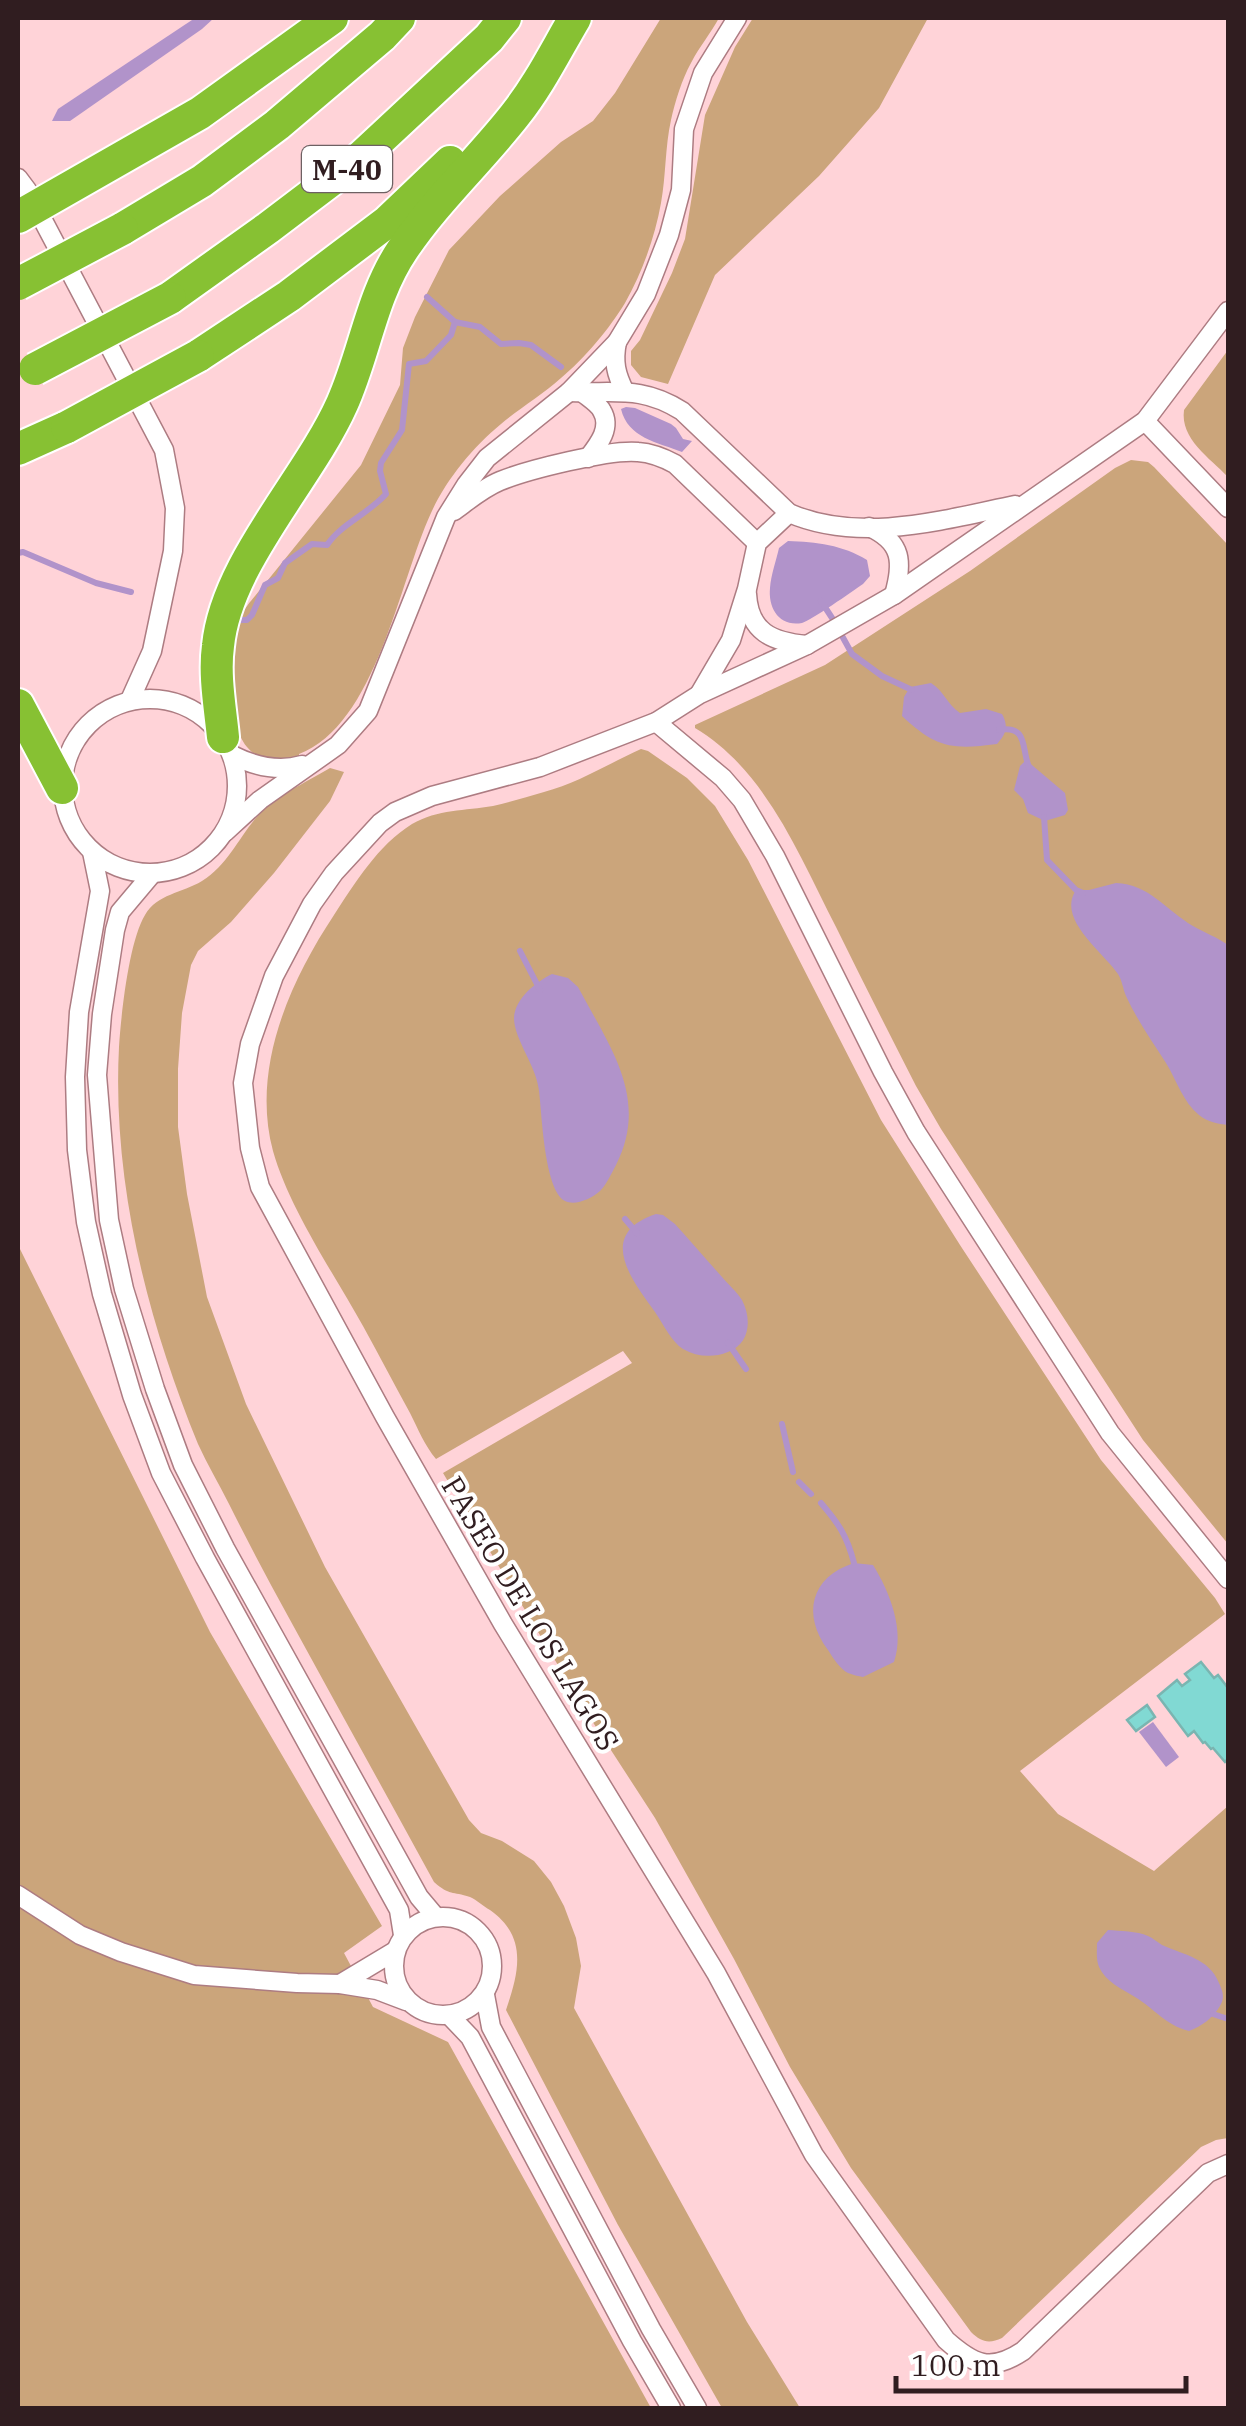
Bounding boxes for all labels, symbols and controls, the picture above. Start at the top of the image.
road number: M-40 [302,146,392,192]
street label: PASEO DE LOS LAGOS [434,1469,628,1757]
scale bar [896,2331,1186,2393]
text: 100 m [911,2345,1001,2384]

